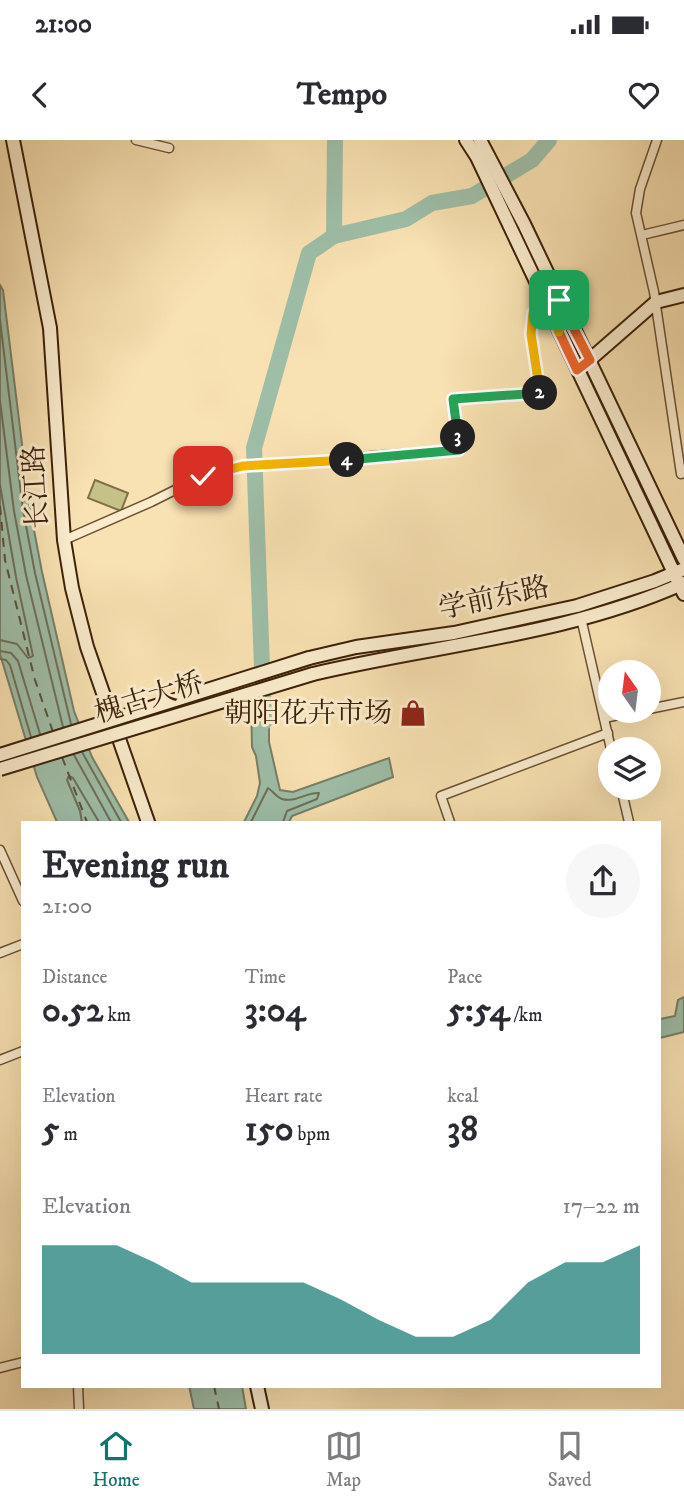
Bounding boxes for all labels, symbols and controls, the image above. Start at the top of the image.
text: 21:00 [35,8,92,41]
text: Tempo [297,75,387,115]
icon: back [21,76,59,114]
icon: heart [625,76,663,114]
pin [529,270,589,330]
icon: arrive [540,281,578,319]
pin: 2 [522,376,558,410]
text: 2 [535,381,544,404]
pin: 3 [440,420,476,454]
text: 3 [454,425,461,448]
pin: 4 [330,442,364,478]
street label: 长江路 [16,444,56,530]
pin [173,446,233,506]
text: 4 [341,448,352,471]
icon: check [184,457,222,495]
street label: 学前东路 [436,569,552,627]
north arrow [598,660,662,723]
map controls [598,660,661,800]
street label: 槐古大桥 [90,665,208,731]
place label: 朝阳花卉市场 [224,696,392,731]
shop icon: 朝阳花卉市场 [398,698,428,728]
button: layers [598,737,661,800]
text: Evening run [42,842,229,890]
button: share [566,844,640,918]
text: 21:00 [42,892,93,921]
text: Distance [42,966,107,989]
text: Time [245,966,286,989]
text: Pace [447,966,482,989]
text: 0.52 [42,989,103,1033]
text: 3:04 [245,989,306,1033]
text: 5:54 [447,989,510,1033]
text: km [103,1004,131,1027]
text: /km [510,1004,542,1027]
text: Elevation [42,1085,116,1108]
text: Heart rate [245,1085,323,1108]
text: kcal [447,1085,479,1108]
text: 5 [42,1108,59,1152]
text: 150 [245,1108,294,1152]
text: 38 [447,1108,478,1152]
text: m [59,1123,78,1146]
text: bpm [294,1123,330,1146]
text: Elevation [42,1192,131,1221]
text: 17–22 m [563,1192,640,1221]
tab: Home [93,1427,140,1492]
tab: Map [325,1427,363,1492]
tab: Saved [548,1427,591,1492]

